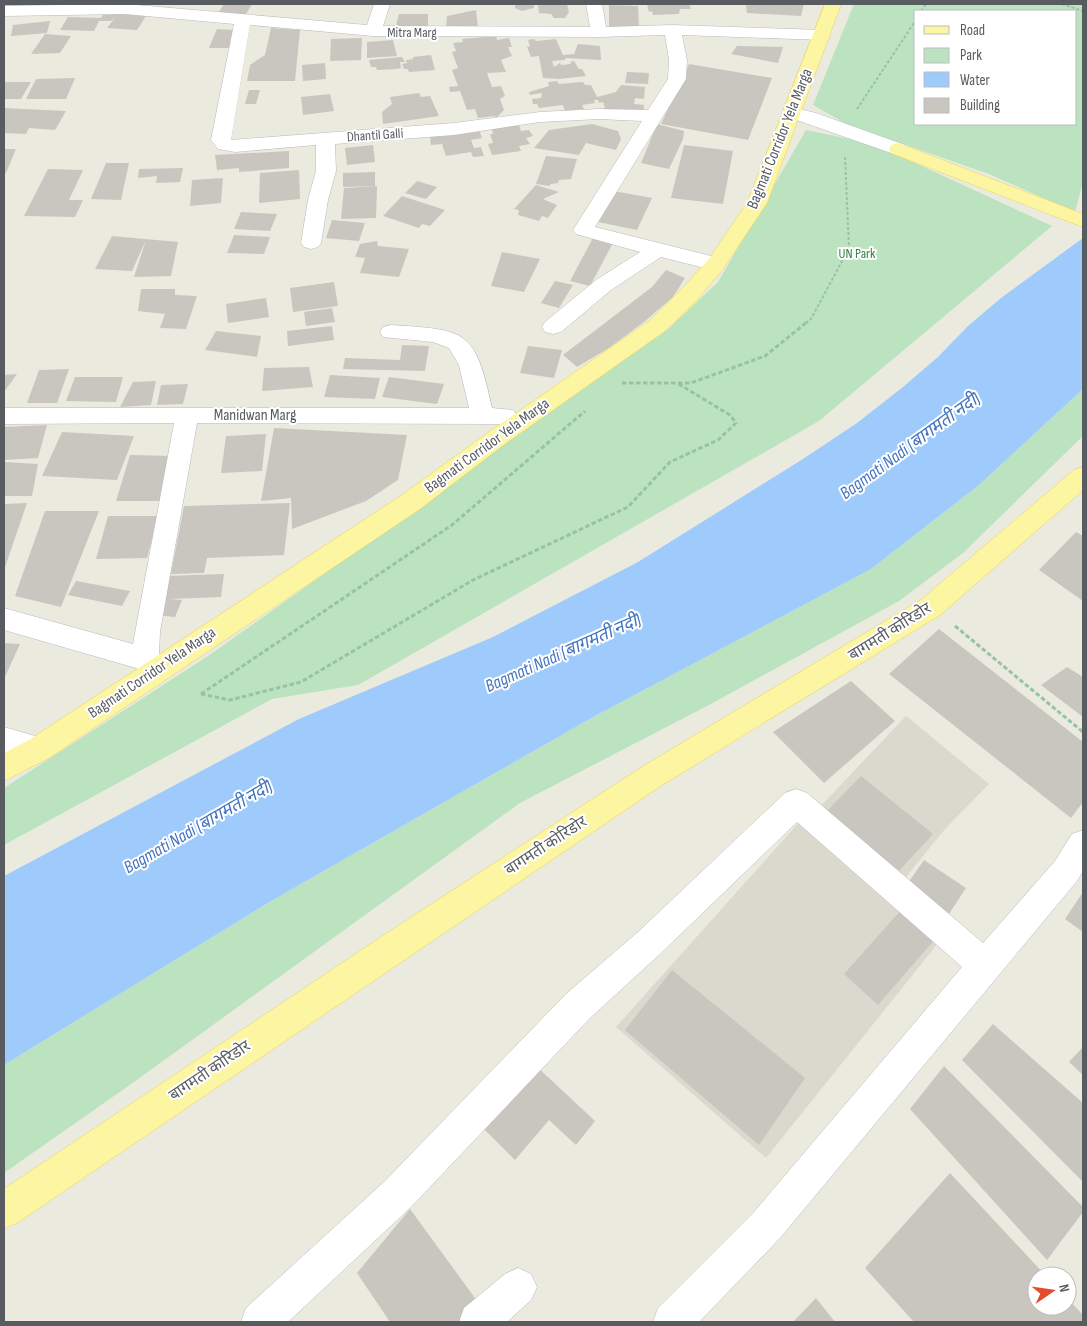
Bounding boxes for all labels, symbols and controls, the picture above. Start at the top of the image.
legend [914,10,1077,125]
text: Road [960,21,985,40]
street label: Mitra Marg [387,24,437,41]
text: Park [960,46,982,65]
street label: Bagmati Corridor Yela Marga [743,66,817,212]
text: Water [960,71,991,90]
text: Building [960,96,1000,115]
street label: Dhantil Galli [346,125,404,145]
park label: UN Park [839,245,876,262]
water label: Bagmati Nadi (बागमती नदी) [835,387,984,504]
street label: Bagmati Corridor Yela Marga [421,394,553,498]
street label: Manidwan Marg [214,406,296,425]
street label: बागमती कोरिडोर [845,599,935,665]
water label: Bagmati Nadi (बागमती नदी) [482,608,644,697]
street label: Bagmati Corridor Yela Marga [85,623,219,723]
water label: Bagmati Nadi (बागमती नदी) [120,775,276,878]
street label: बागमती कोरिडोर [501,812,591,880]
street label: बागमती कोरिडोर [166,1037,255,1105]
north arrow [1027,1266,1077,1316]
text: N [1055,1283,1073,1294]

